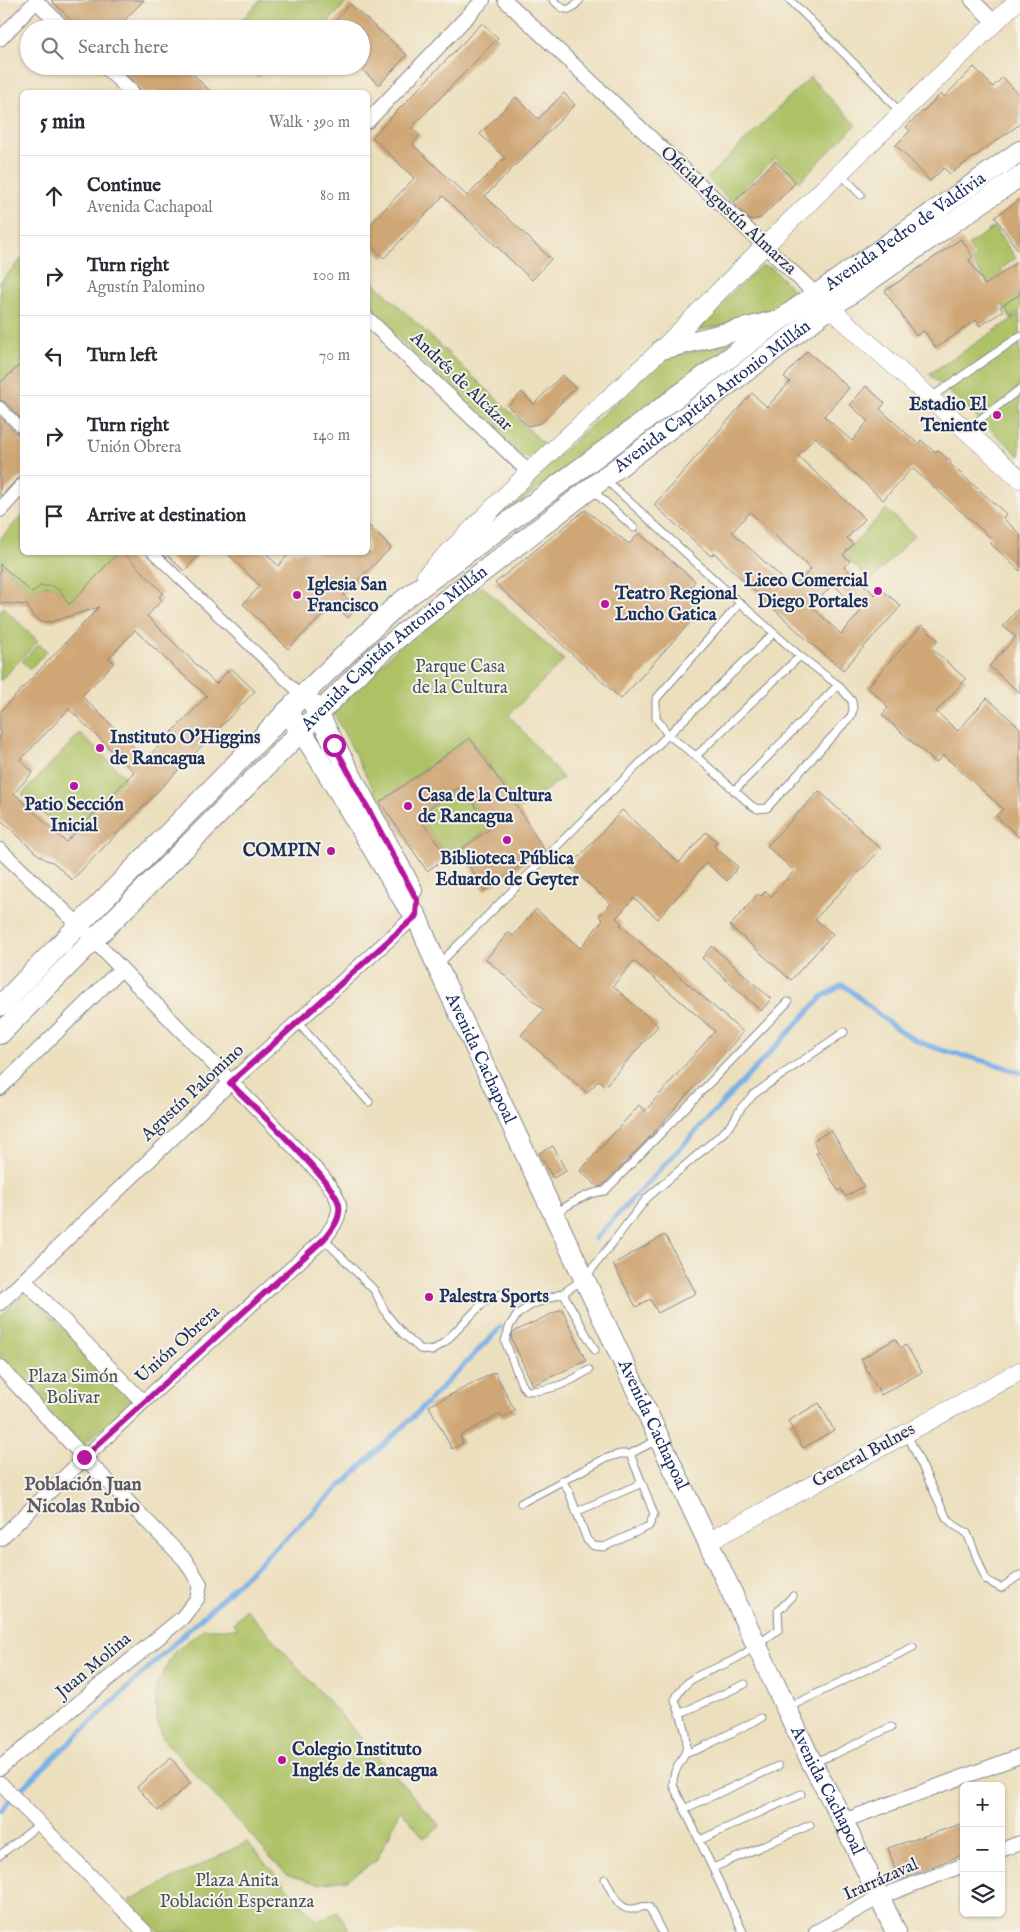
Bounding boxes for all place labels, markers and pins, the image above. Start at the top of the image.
place label: Estadio El Teniente [909,394,988,438]
marker: Estadio El Teniente [991,409,1003,421]
place label: Liceo Comercial Diego Portales [744,570,869,614]
place label: Iglesia San Francisco [307,574,387,618]
place label: Teatro Regional Lucho Gatica [614,583,738,627]
marker: Liceo Comercial Diego Portales [872,585,884,597]
marker: Iglesia San Francisco [291,589,303,601]
marker: Teatro Regional Lucho Gatica [599,598,611,610]
place label: Instituto O'Higgins de Rancagua [110,727,261,771]
marker: Instituto O'Higgins de Rancagua [94,742,106,754]
marker: Patio Sección Inicial [68,780,80,792]
place label: Casa de la Cultura de Rancagua [418,785,553,829]
place label: Patio Sección Inicial [24,794,124,838]
marker: Casa de la Cultura de Rancagua [402,800,414,812]
marker: Biblioteca Pública Eduardo de Geyter [501,834,513,846]
place label: COMPIN [243,840,321,863]
marker: COMPIN [325,845,337,857]
place label: Biblioteca Pública Eduardo de Geyter [435,848,579,892]
place label: Palestra Sports [439,1286,549,1309]
marker: Palestra Sports [423,1291,435,1303]
place label: Colegio Instituto Inglés de Rancagua [292,1739,439,1783]
marker: Colegio Instituto Inglés de Rancagua [276,1754,288,1766]

